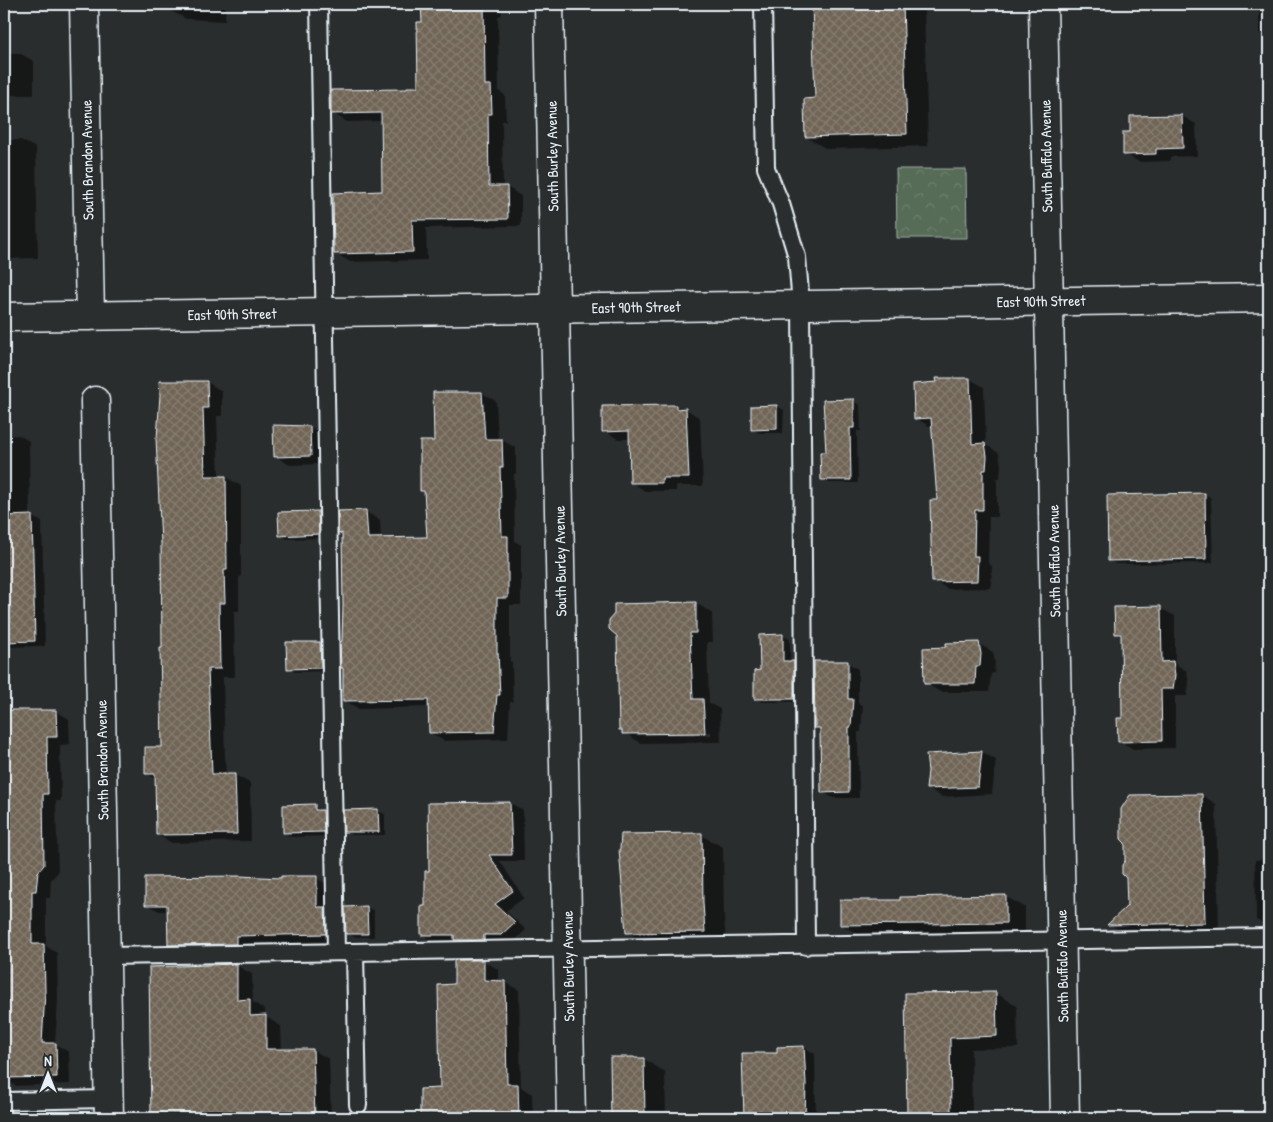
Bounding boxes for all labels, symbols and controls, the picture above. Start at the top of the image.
street label: South Buffalo Avenue [1035,99,1057,213]
street label: South Brandon Avenue [75,100,99,220]
street label: South Burley Avenue [541,100,563,212]
street label: East 90th Street [996,290,1086,312]
street label: East 90th Street [591,296,681,318]
street label: East 90th Street [187,303,277,325]
street label: South Buffalo Avenue [1043,504,1065,618]
street label: South Burley Avenue [549,505,571,617]
street label: South Brandon Avenue [90,700,114,820]
street label: South Buffalo Avenue [1051,909,1073,1023]
street label: South Burley Avenue [557,910,579,1022]
north arrow [22,1050,72,1100]
text: N [44,1051,52,1070]

